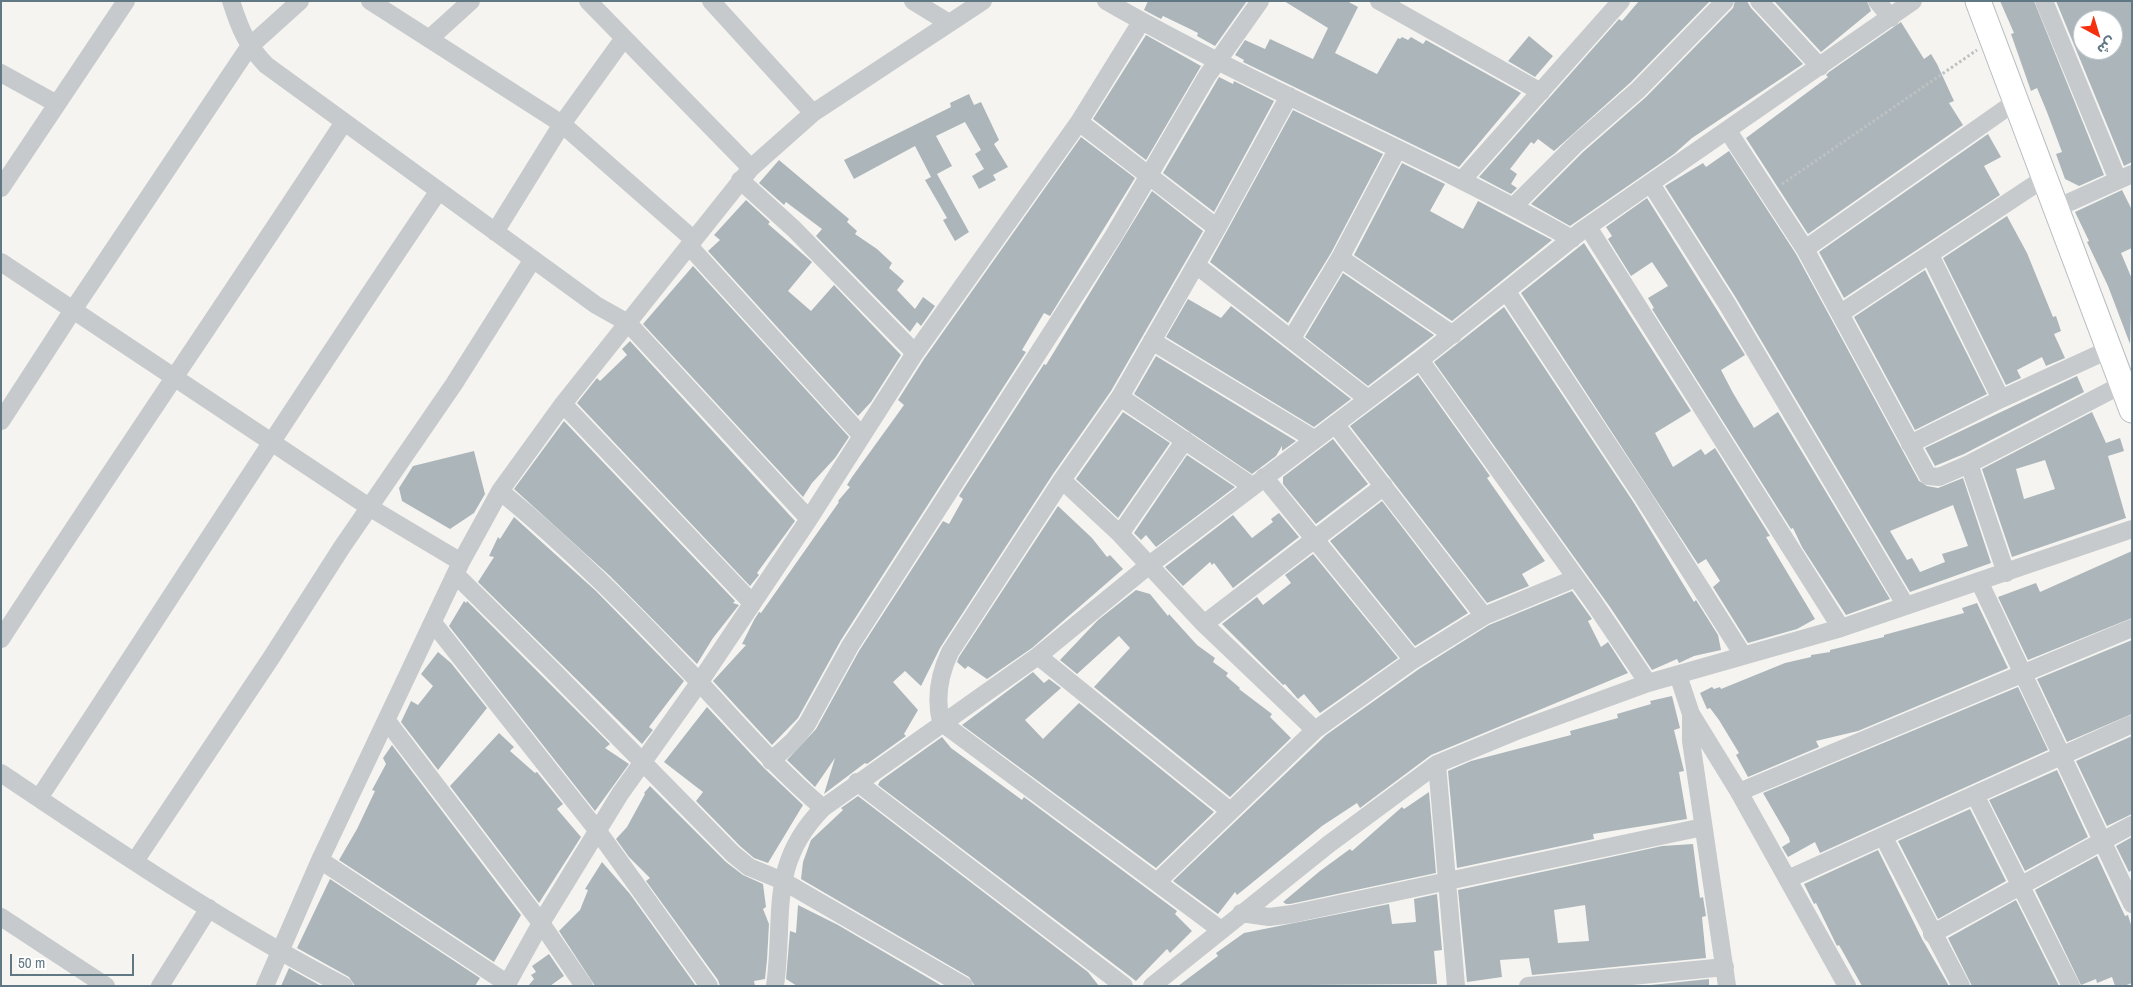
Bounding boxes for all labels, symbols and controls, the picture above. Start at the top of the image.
north arrow [2073,10,2123,60]
text: ش [2094,33,2120,59]
scale bar [12,944,136,976]
text: 50 m [18,952,45,973]

